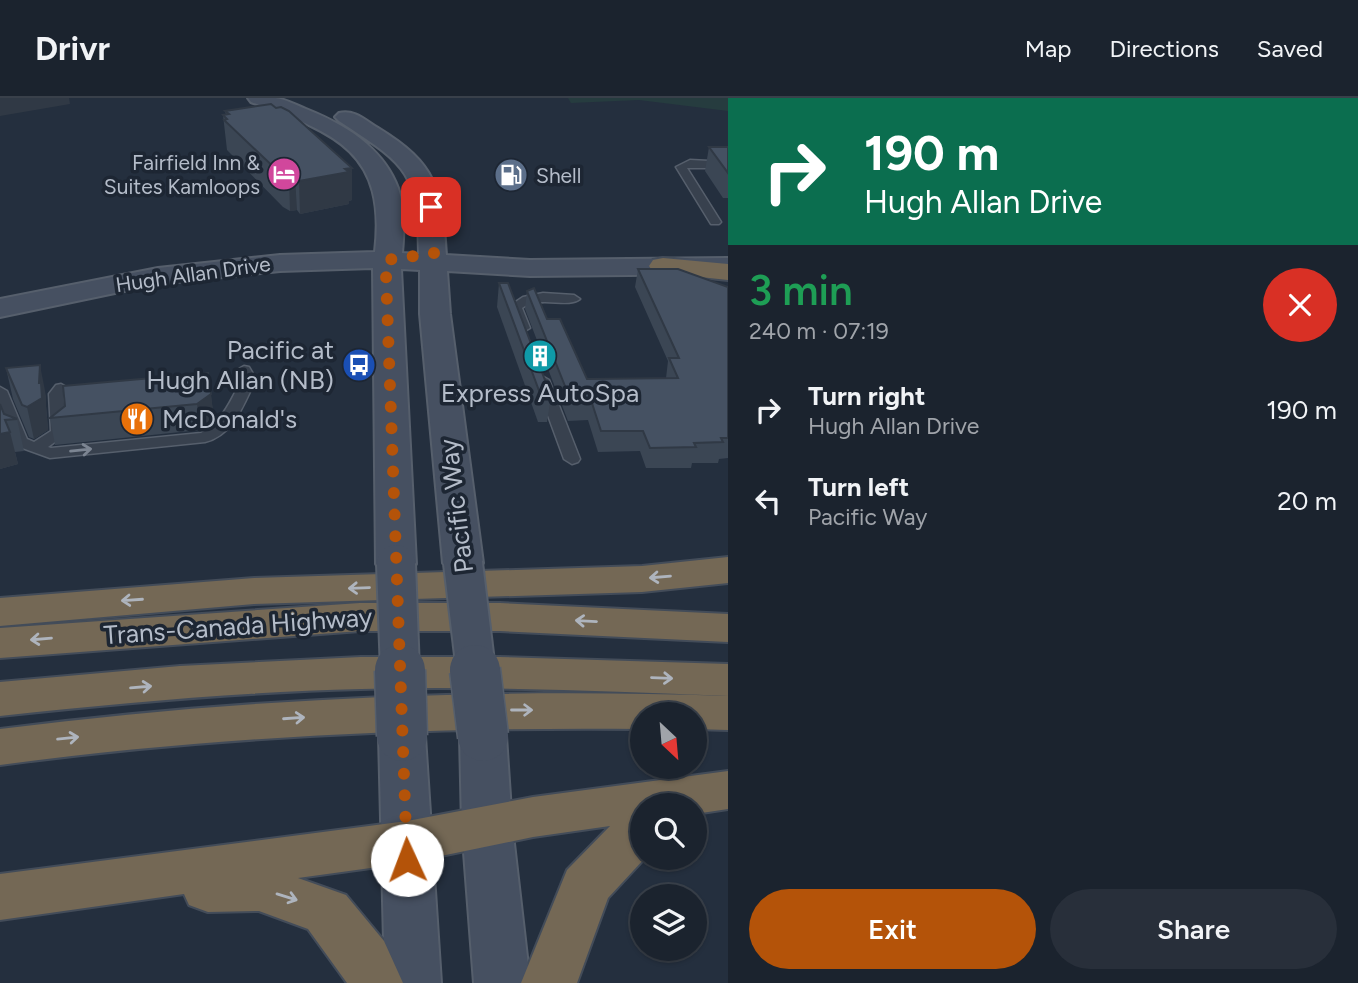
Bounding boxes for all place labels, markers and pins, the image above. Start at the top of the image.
place label: Fairfield Inn & Suites Kamloops [104,150,260,199]
hotel icon: Fairfield Inn & Suites Kamloops [265,155,303,193]
fuel station icon: Shell [492,156,530,194]
place label: Shell [536,163,581,188]
pin [401,177,461,237]
place label: Pacific at Hugh Allan (NB) [146,334,334,396]
building icon: Express AutoSpa [521,337,559,375]
bus stop icon: Pacific at Hugh Allan (NB) [340,346,378,384]
place label: Express AutoSpa [441,377,639,409]
restaurant icon: McDonald's [118,400,156,438]
place label: McDonald's [162,403,297,435]

